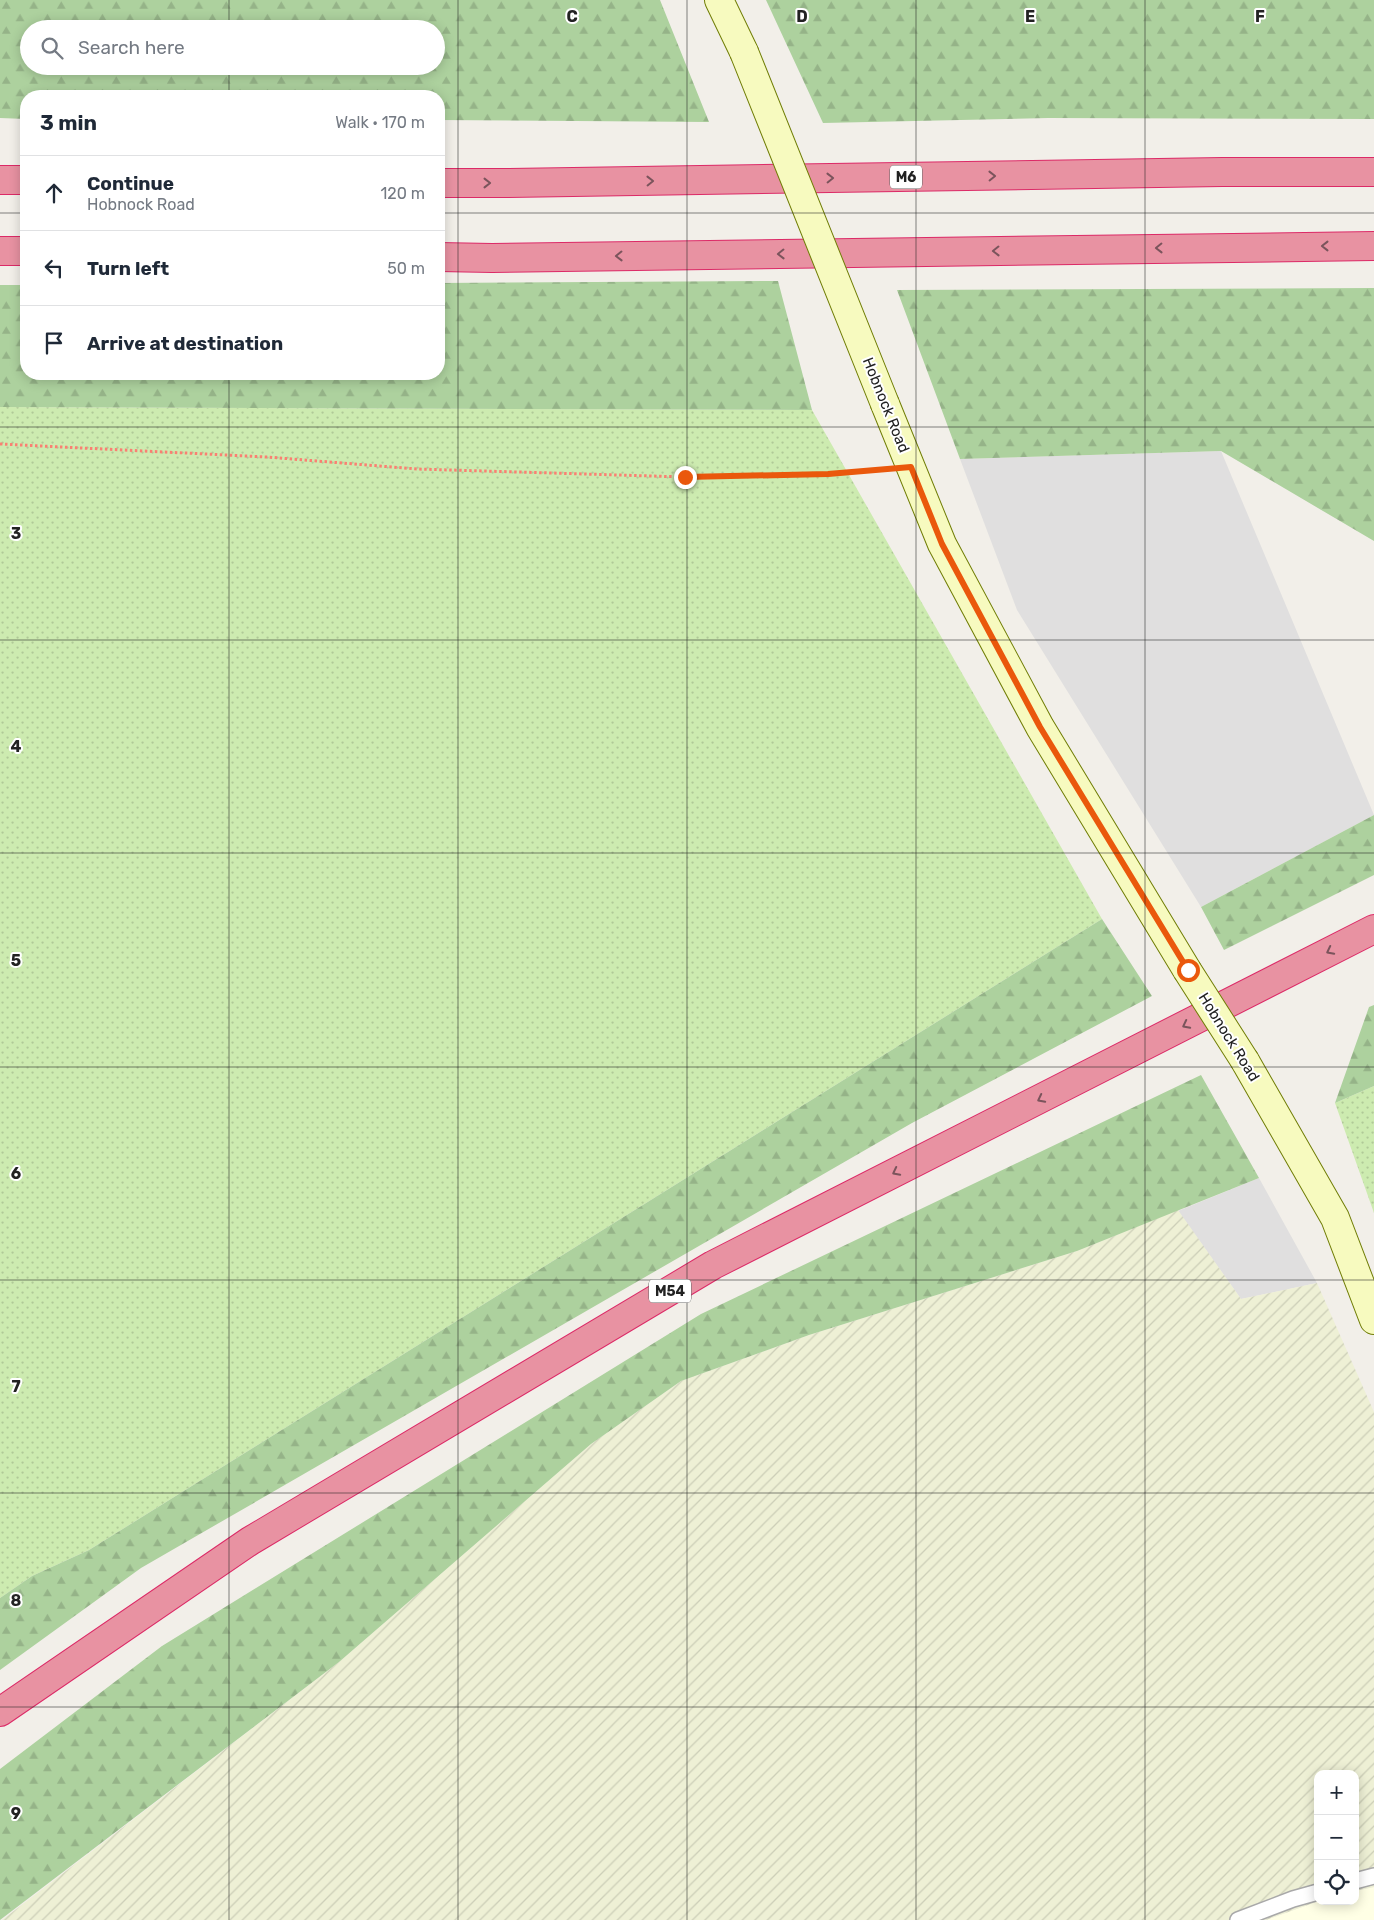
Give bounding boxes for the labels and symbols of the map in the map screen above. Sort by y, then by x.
text: C [566,7,578,26]
text: D [796,7,808,26]
text: E [1025,7,1035,26]
text: F [1255,7,1265,26]
road number: M6 [890,166,922,188]
one-way arrow [989,171,997,181]
one-way arrow [826,173,834,183]
one-way arrow [646,176,654,186]
one-way arrow [484,178,492,188]
one-way arrow [1321,241,1329,252]
one-way arrow [1154,243,1162,253]
one-way arrow [992,245,1000,256]
one-way arrow [777,249,785,259]
one-way arrow [615,251,622,261]
street label: Hobnock Road [859,355,913,455]
route end [674,466,697,489]
text: 3 [11,524,21,543]
text: 4 [11,737,22,756]
one-way arrow [1327,945,1336,955]
text: 5 [11,951,21,970]
route start [1177,959,1200,982]
street label: Hobnock Road [1195,989,1263,1085]
one-way arrow [1182,1019,1191,1029]
one-way arrow [1037,1092,1046,1103]
text: 6 [11,1164,21,1183]
one-way arrow [892,1166,901,1176]
road number: M54 [649,1280,691,1302]
text: 7 [11,1377,21,1396]
text: 8 [11,1591,22,1610]
text: 9 [11,1804,21,1823]

